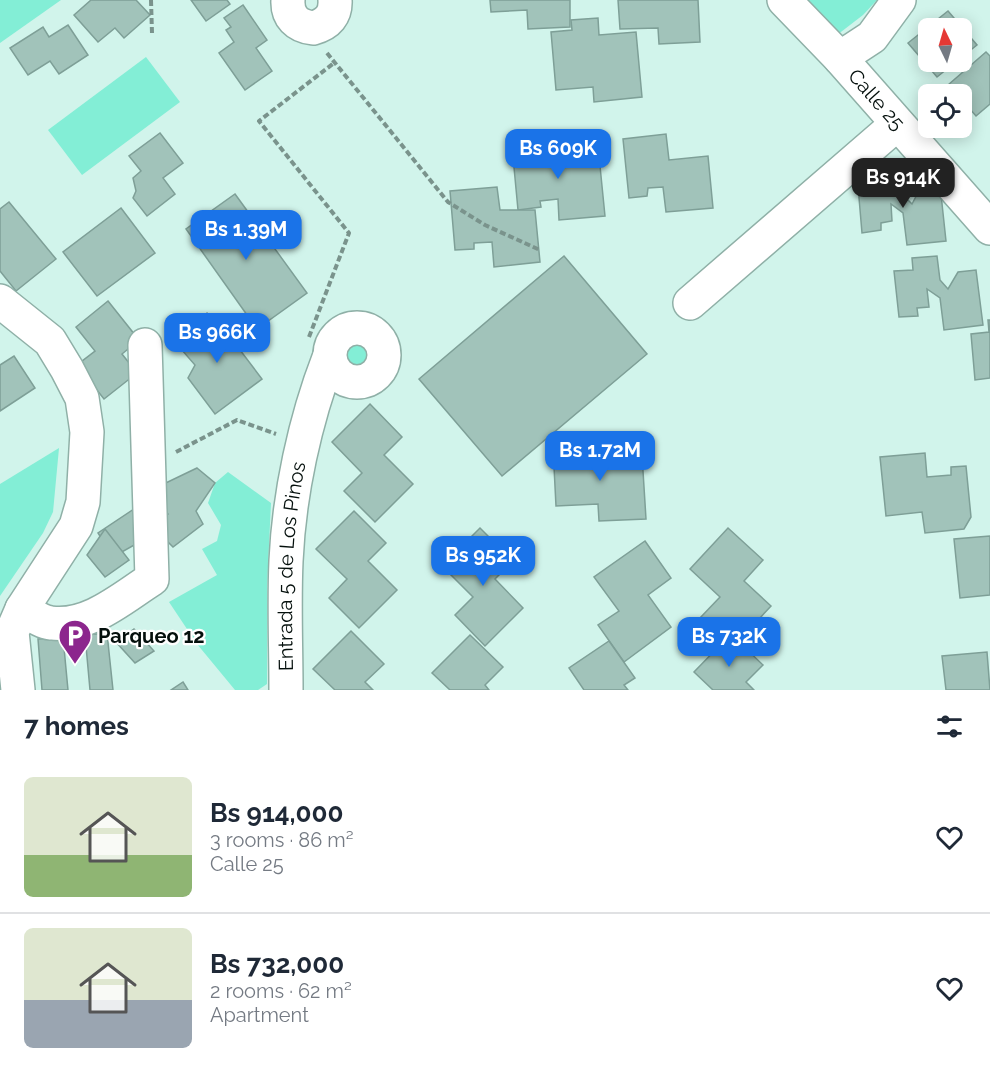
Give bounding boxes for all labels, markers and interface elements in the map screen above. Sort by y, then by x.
north arrow [918,18,972,72]
map controls [918,18,972,138]
street label: Calle 25 [843,64,910,135]
button: locate [918,84,972,138]
pin: Bs 609K [503,129,613,180]
text: Bs 609K [519,136,597,160]
pin: Bs 914K [848,158,958,209]
text: Bs 914K [866,165,940,189]
pin: Bs 1.39M [184,210,308,261]
text: Bs 1.39M [205,217,287,241]
pin: Bs 966K [162,313,272,364]
text: Bs 966K [178,320,256,344]
pin: Bs 1.72M [538,431,662,482]
text: Bs 1.72M [559,438,641,462]
street label: Entrada 5 de Los Pinos [273,459,310,671]
pin: Bs 952K [428,536,538,587]
text: Bs 952K [445,543,521,567]
pin: Bs 732K [674,617,784,668]
parking icon: Parqueo 12 [57,618,93,665]
place label: Parqueo 12 [98,624,205,648]
text: Bs 732K [691,624,767,648]
icon: filters [933,710,966,743]
text: 7 homes [24,711,129,741]
text: Bs 914,000 [210,798,344,828]
icon: home [72,801,144,873]
icon: heart [933,821,966,854]
text: 3 rooms · 86 m² [210,828,353,852]
text: Calle 25 [210,852,284,876]
text: Bs 732,000 [210,949,344,979]
icon: home [72,952,144,1024]
icon: heart [933,972,966,1005]
text: 2 rooms · 62 m² [210,979,352,1003]
text: Apartment [210,1003,309,1027]

